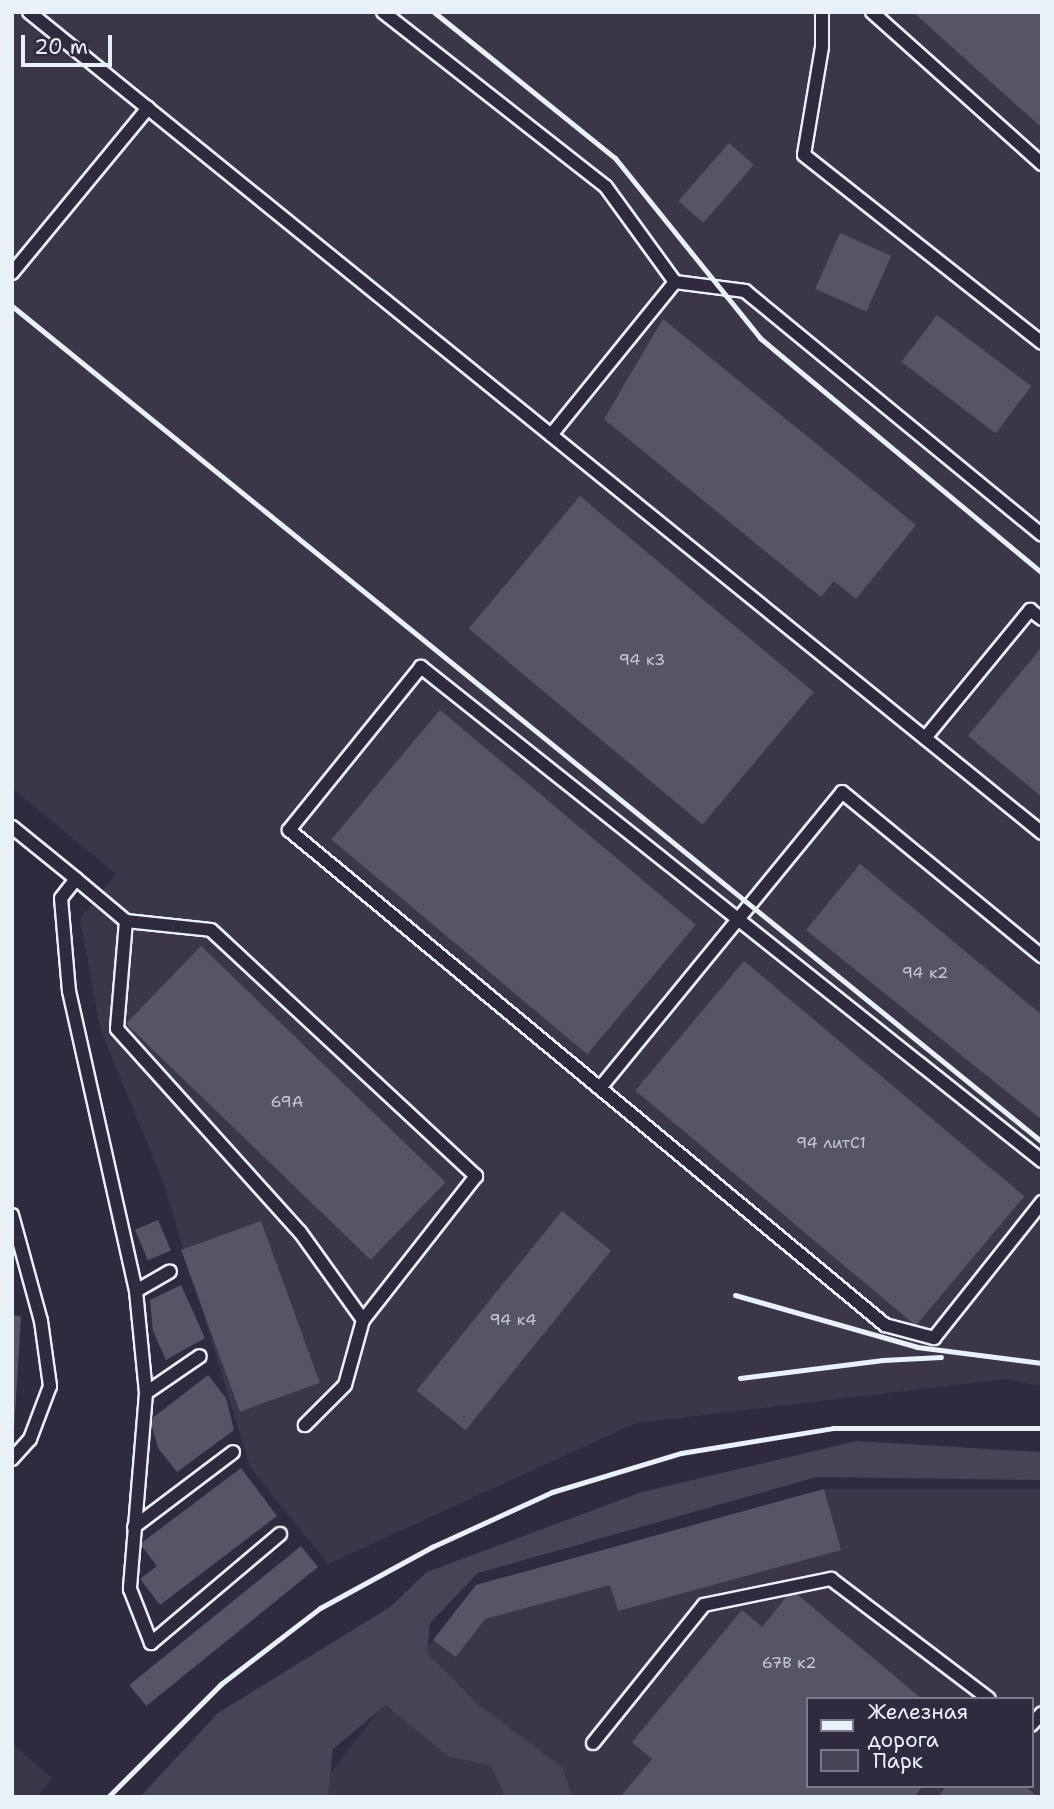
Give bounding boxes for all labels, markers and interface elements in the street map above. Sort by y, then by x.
scale bar [24,21,116,65]
text: 20 m [34,33,88,61]
house number: 94 к3 [619,650,665,670]
house number: 94 к2 [902,963,948,983]
house number: 69А [271,1092,303,1112]
house number: 94 литС1 [796,1133,866,1153]
house number: 94 к4 [490,1310,536,1330]
house number: 67В к2 [762,1653,816,1673]
legend [806,1697,1033,1788]
text: Железная дорога [868,1698,968,1754]
text: Парк [873,1747,923,1775]

